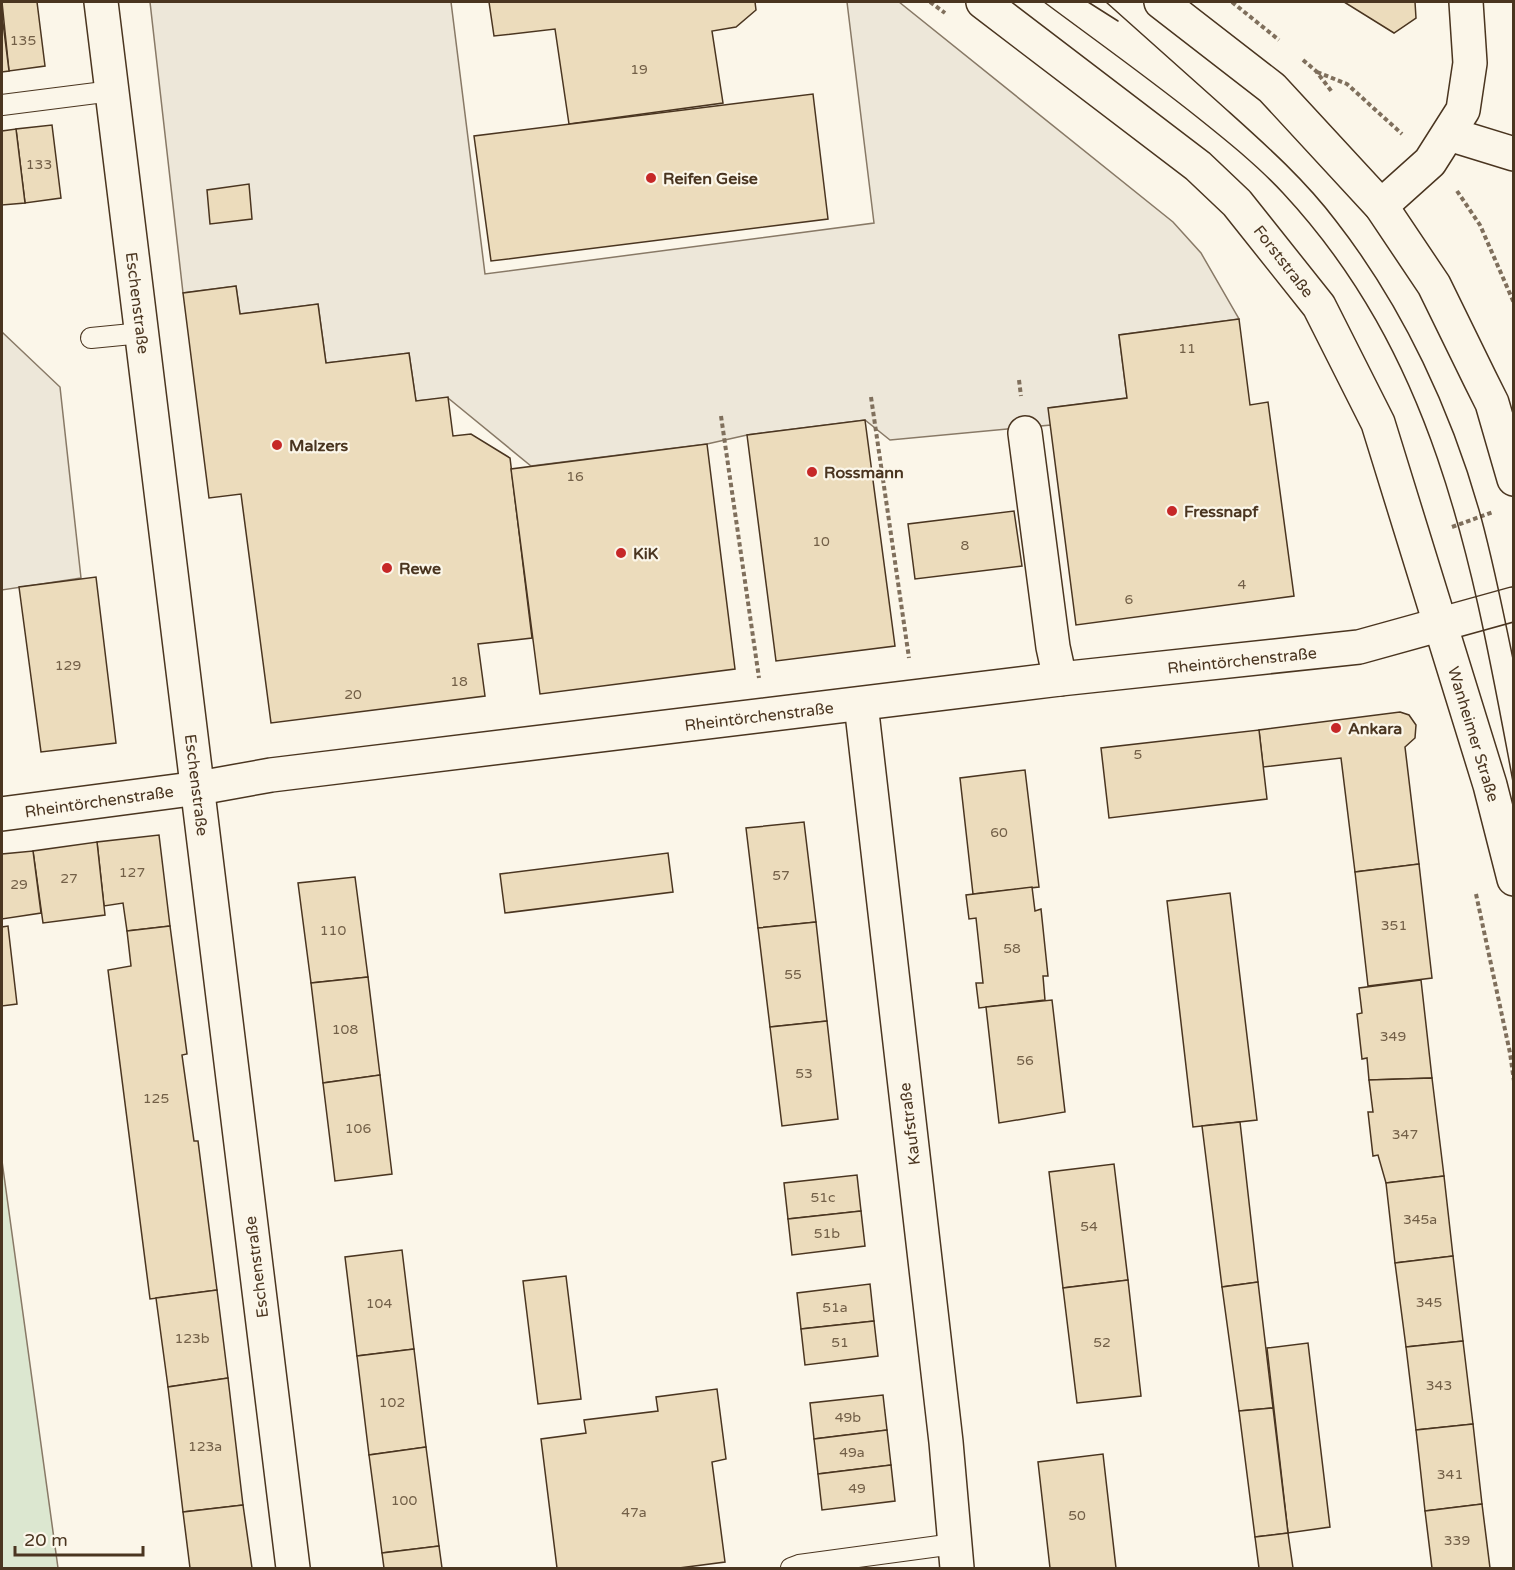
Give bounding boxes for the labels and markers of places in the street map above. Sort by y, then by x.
place label: Reifen Geise [663,169,758,189]
marker: Reifen Geise [644,171,658,185]
place label: Malzers [289,436,349,456]
marker: Malzers [270,438,284,452]
place label: Rossmann [824,463,904,483]
marker: Rossmann [805,465,819,479]
place label: Fressnapf [1184,502,1259,522]
marker: Fressnapf [1165,504,1179,518]
place label: KiK [633,544,659,564]
marker: KiK [614,546,628,560]
place label: Rewe [399,559,441,579]
marker: Rewe [380,561,394,575]
place label: Ankara [1348,719,1402,739]
marker: Ankara [1329,721,1343,735]

